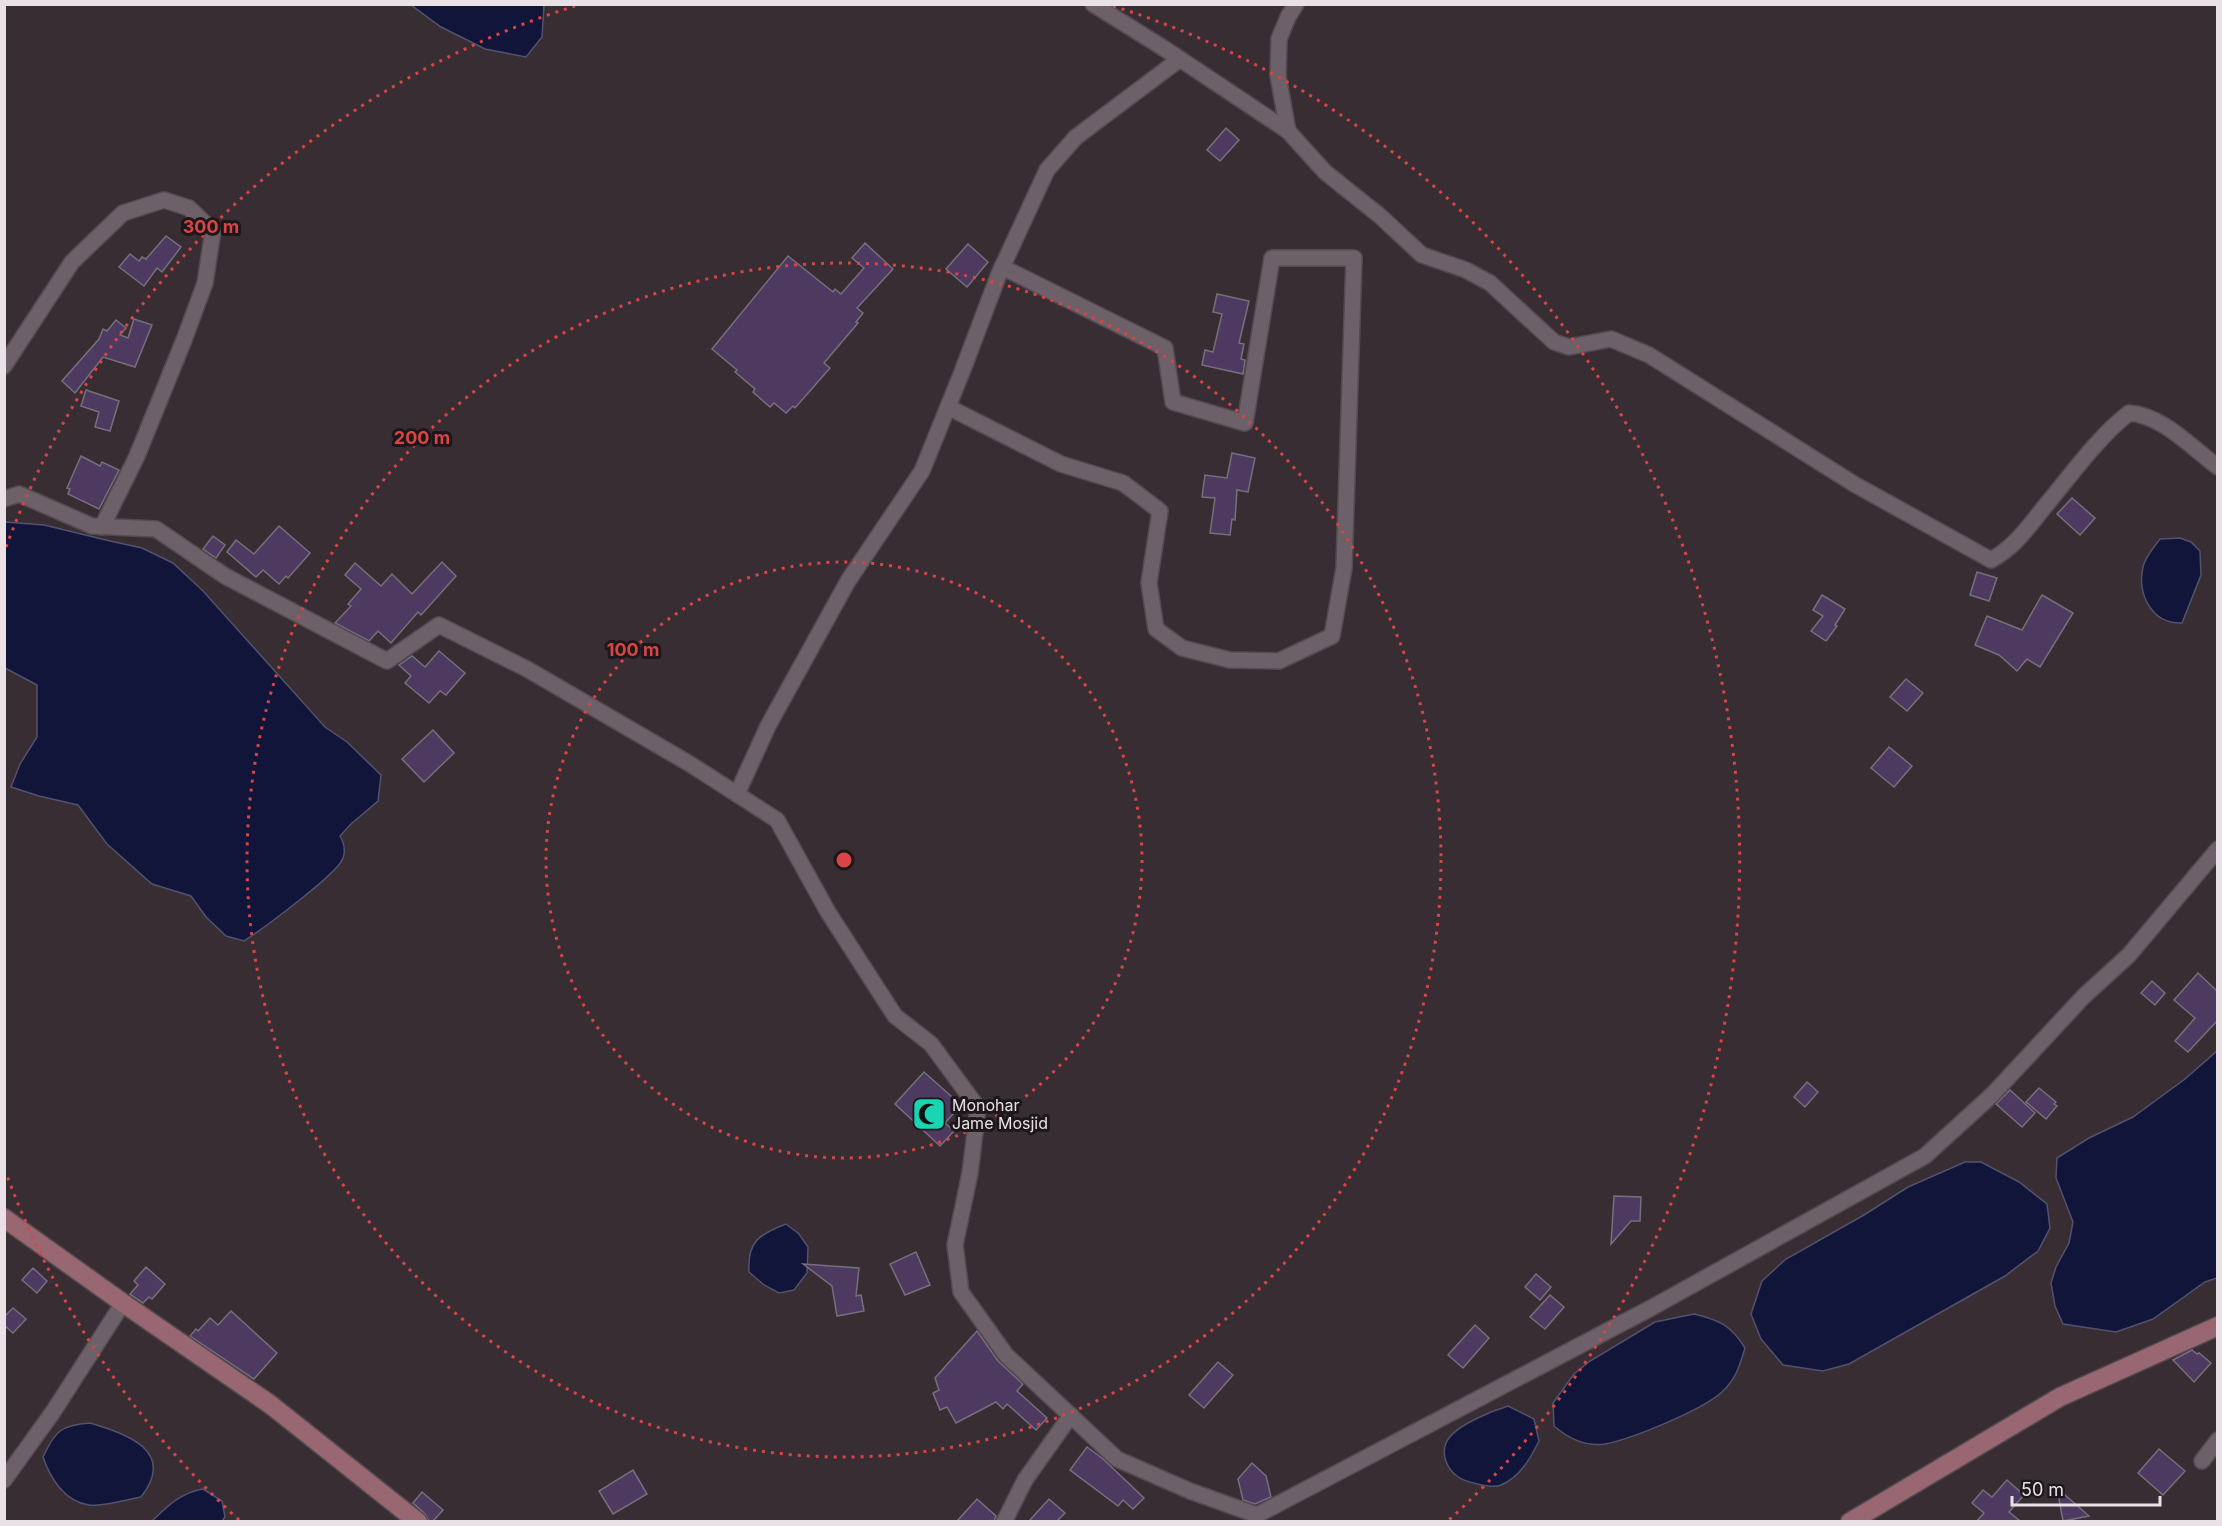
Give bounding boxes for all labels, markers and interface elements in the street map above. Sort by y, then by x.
text: 300 m [183,216,239,237]
text: 200 m [394,427,450,448]
text: 100 m [607,639,659,660]
centre of rings [834,850,854,870]
place label: Monohar Jame Mosjid [952,1095,1048,1133]
mosque icon: Monohar Jame Mosjid [911,1096,947,1132]
scale bar [2012,1469,2160,1507]
text: 50 m [2021,1479,2064,1500]

